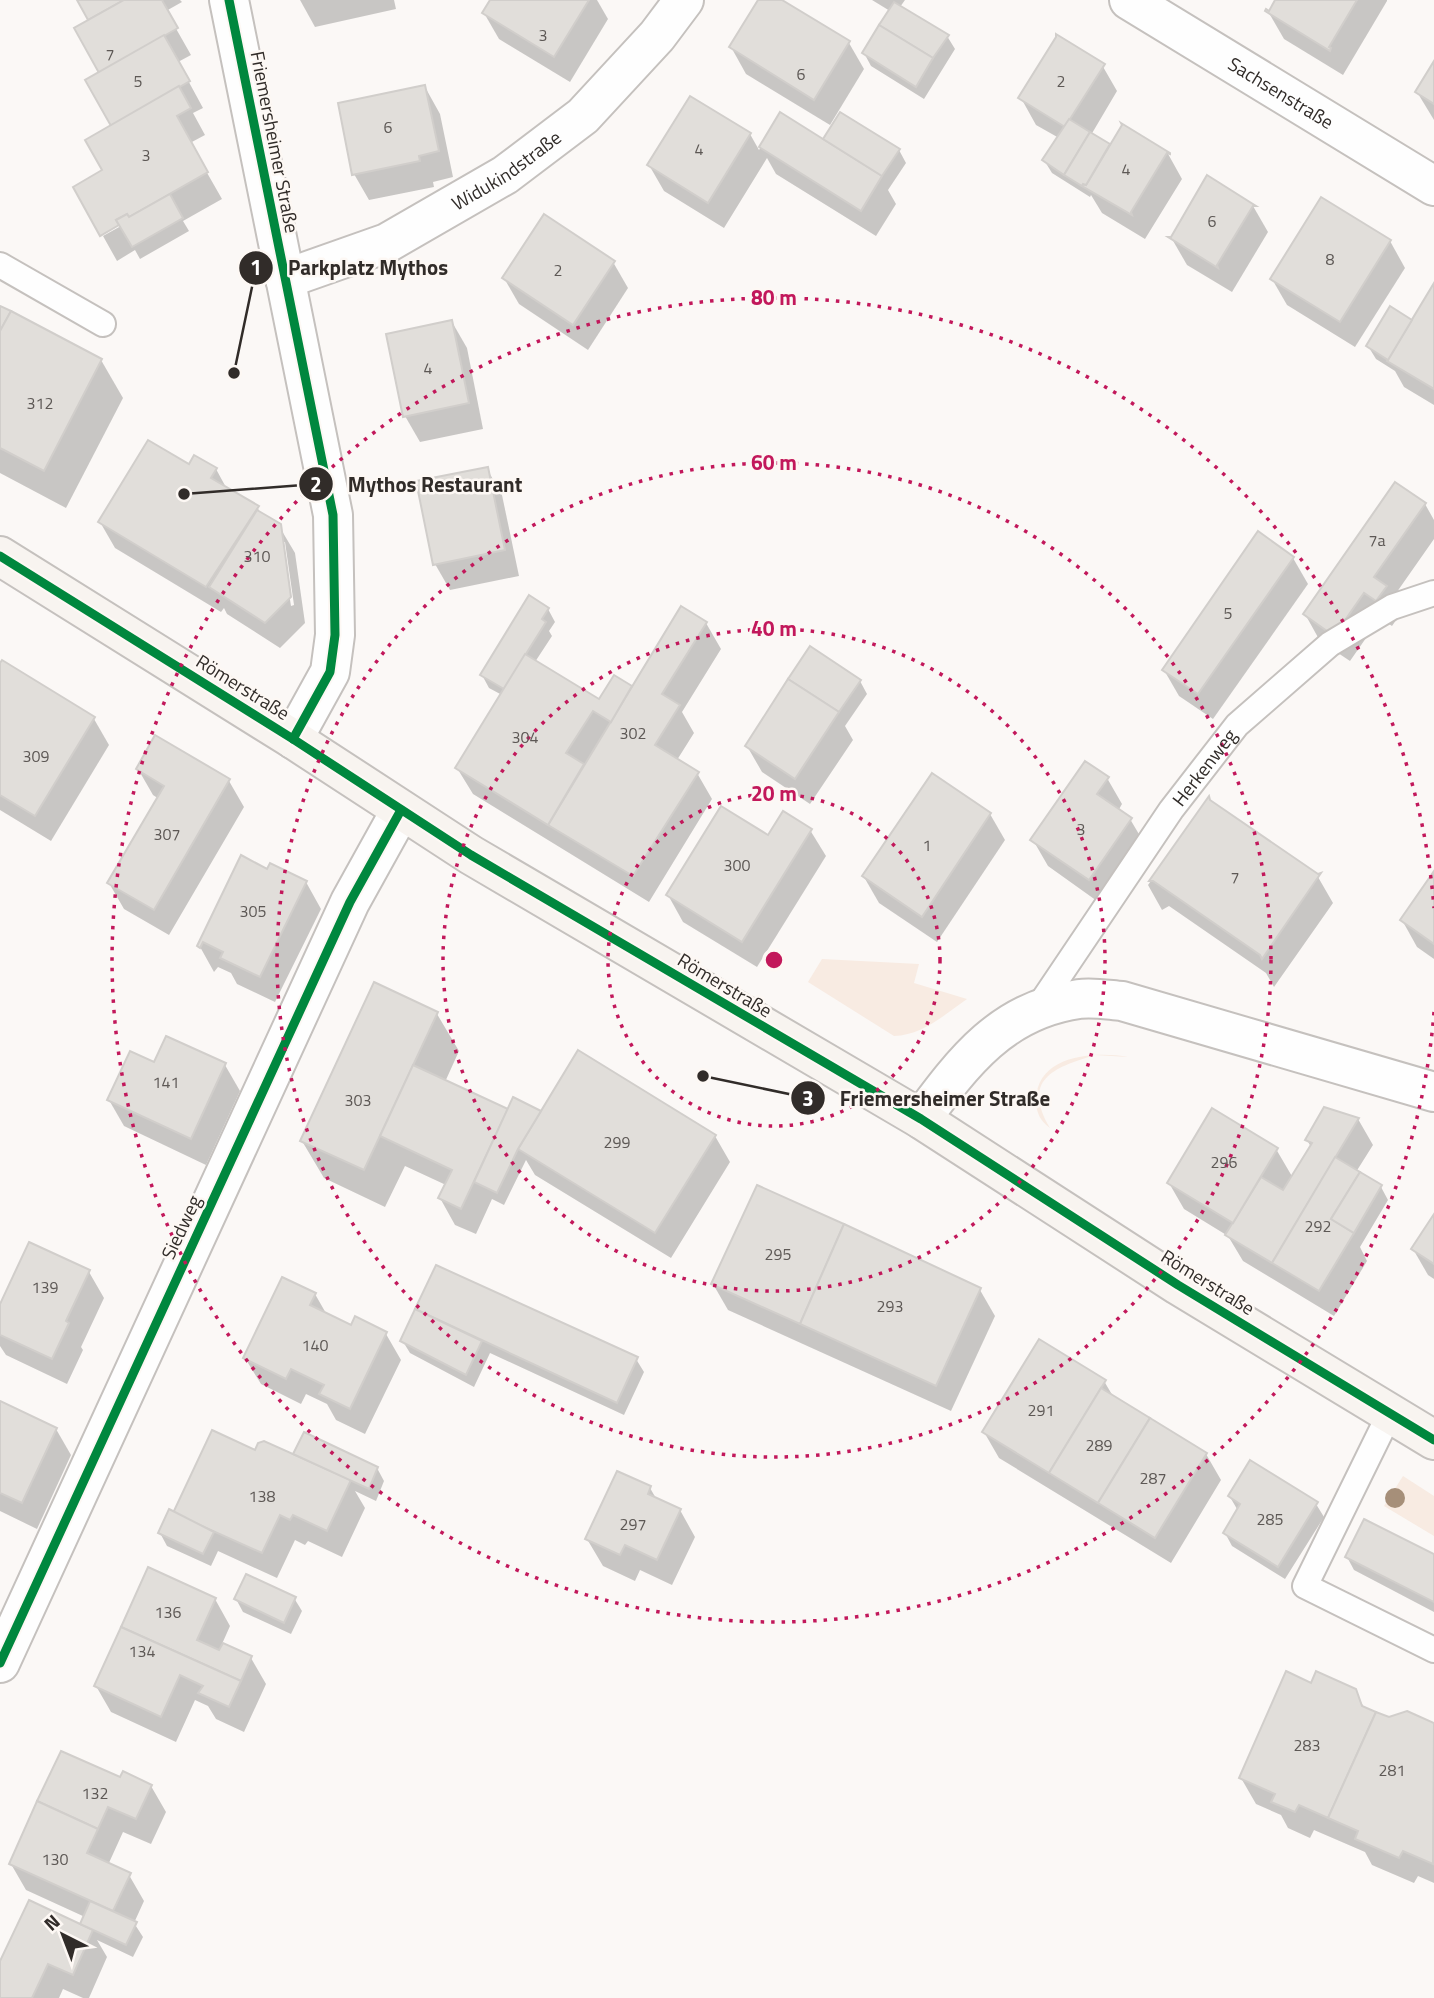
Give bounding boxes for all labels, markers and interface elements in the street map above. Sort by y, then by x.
house number: 3 [539,23,547,47]
house number: 7 [106,42,114,66]
street label: Friemersheimer Straße [244,49,307,235]
street label: Sachsenstraße [1223,49,1340,136]
house number: 6 [797,62,806,86]
house number: 5 [134,69,143,93]
house number: 2 [1057,69,1065,93]
house number: 6 [384,115,393,139]
street label: Widukindstraße [446,123,567,217]
house number: 4 [695,137,704,161]
house number: 3 [142,143,150,167]
house number: 4 [1122,157,1131,181]
house number: 6 [1208,209,1217,233]
callout: Parkplatz Mythos [238,247,462,289]
house number: 8 [1326,247,1335,271]
text: 1 [250,251,262,283]
text: Parkplatz Mythos [288,251,448,283]
house number: 2 [554,258,562,282]
text: 80 m [751,281,797,313]
house number: 4 [424,356,433,380]
house number: 312 [27,391,53,415]
text: 60 m [751,446,797,478]
callout: Mythos Restaurant [299,463,537,505]
text: 2 [310,468,322,500]
text: Mythos Restaurant [348,468,523,500]
house number: 7a [1369,528,1385,552]
house number: 310 [244,544,270,568]
house number: 5 [1224,601,1233,625]
text: 40 m [751,612,797,644]
street label: Römerstraße [191,646,296,727]
house number: 302 [620,721,646,745]
street label: Herkenweg [1164,722,1243,812]
house number: 304 [512,725,538,749]
house number: 309 [23,744,49,768]
text: 20 m [751,777,797,809]
house number: 3 [1077,817,1085,841]
house number: 307 [154,822,180,846]
house number: 1 [923,833,931,857]
house number: 300 [724,853,750,877]
house number: 7 [1231,865,1239,889]
house number: 305 [240,899,266,923]
street label: Römerstraße [672,945,778,1024]
centre of rings [762,948,786,972]
house number: 141 [153,1070,179,1094]
callout: Friemersheimer Straße [791,1077,1064,1119]
text: 3 [802,1082,814,1114]
text: Friemersheimer Straße [840,1082,1050,1114]
house number: 303 [345,1088,371,1112]
house number: 299 [604,1130,630,1154]
house number: 296 [1211,1150,1237,1174]
street label: Siedweg [153,1190,208,1264]
house number: 292 [1305,1214,1331,1238]
street label: Römerstraße [1156,1241,1261,1322]
house number: 295 [765,1242,791,1266]
house number: 139 [32,1275,58,1299]
house number: 293 [877,1294,903,1318]
house number: 140 [302,1333,328,1357]
house number: 291 [1028,1398,1054,1422]
house number: 289 [1086,1433,1112,1457]
house number: 287 [1140,1466,1166,1490]
house number: 138 [249,1484,275,1508]
house number: 285 [1257,1507,1283,1531]
house number: 297 [620,1512,646,1536]
house number: 136 [155,1600,181,1624]
house number: 134 [129,1639,155,1663]
house number: 283 [1294,1733,1320,1757]
house number: 281 [1379,1758,1405,1782]
house number: 132 [82,1781,108,1805]
house number: 130 [42,1847,68,1871]
north arrow [28,1900,98,1970]
text: N [37,1907,66,1937]

